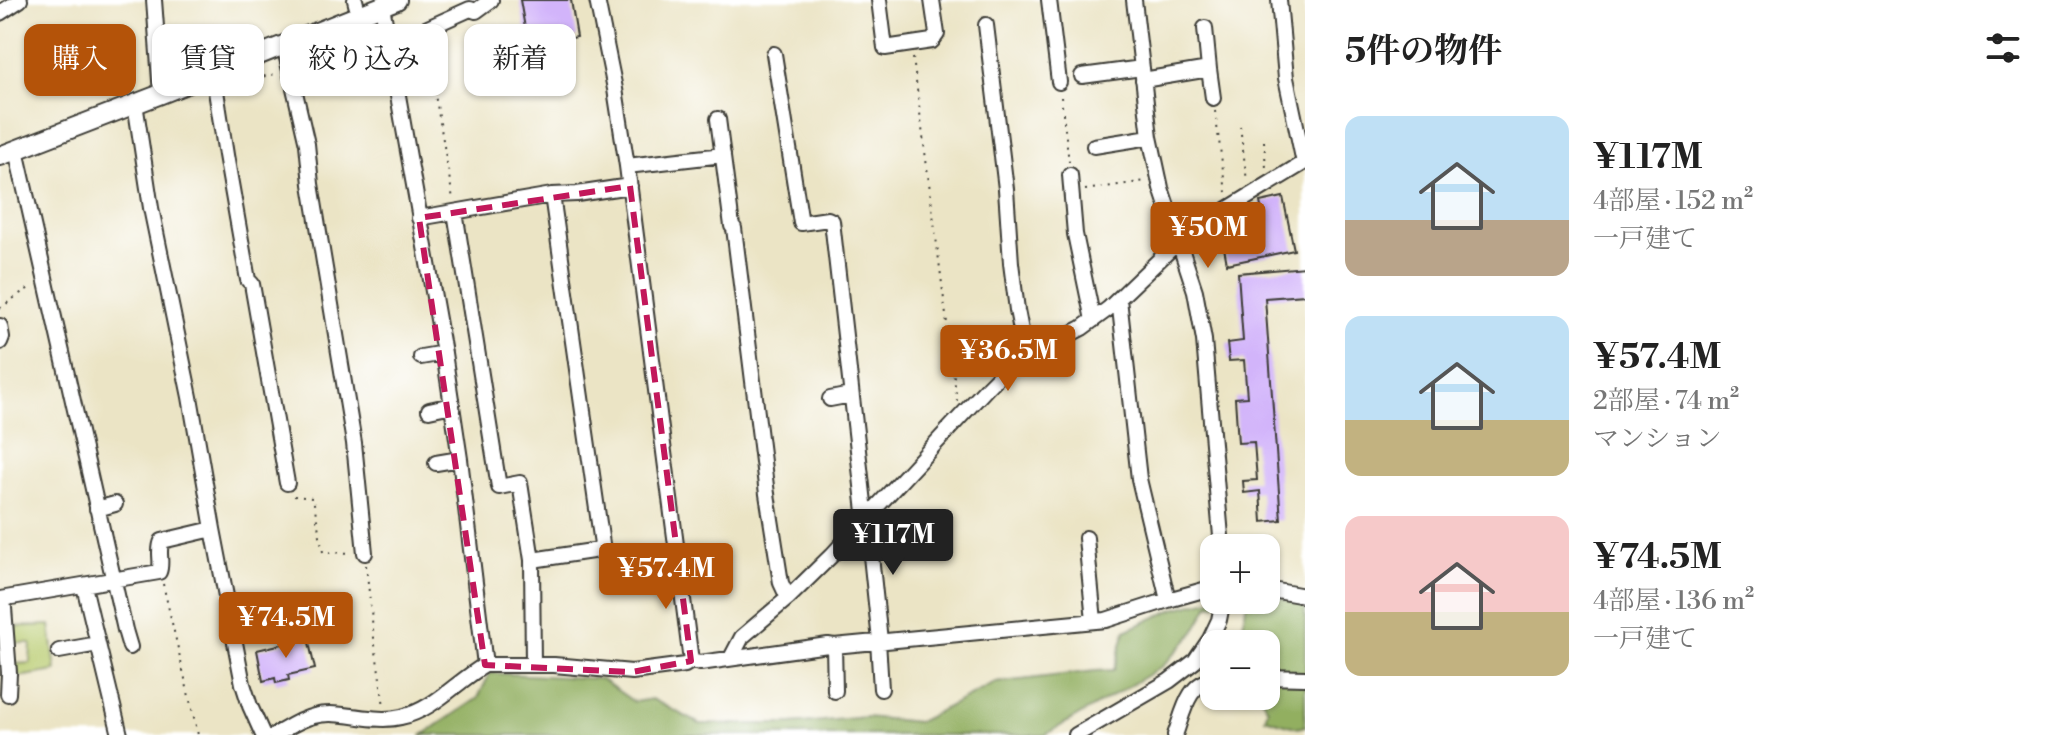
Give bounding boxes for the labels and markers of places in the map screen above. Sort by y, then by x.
pin: ¥50M [1161,202,1255,270]
pin: ¥36.5M [943,325,1073,393]
pin: ¥117M [837,509,949,577]
pin: ¥57.4M [601,543,731,611]
pin: ¥74.5M [221,592,351,660]

